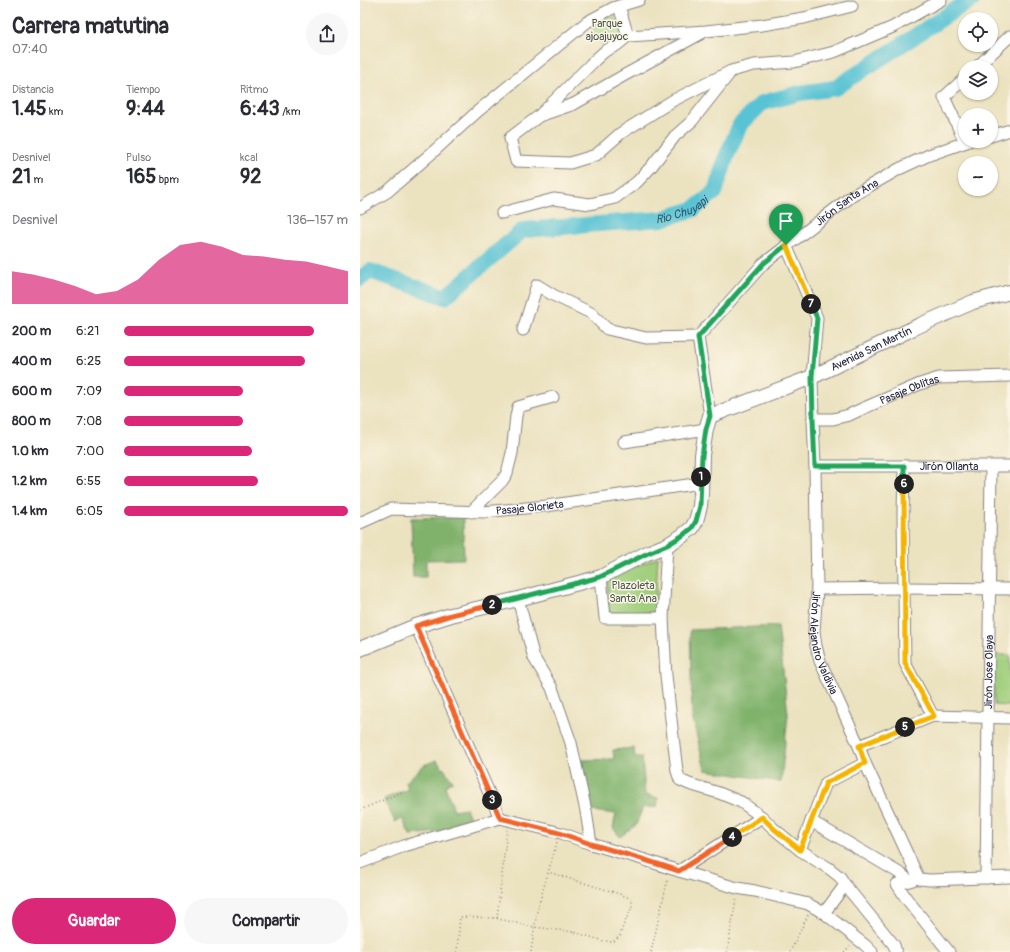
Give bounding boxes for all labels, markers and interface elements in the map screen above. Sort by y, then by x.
text: Carrera matutina [12,12,169,40]
map controls [958,12,998,196]
button: locate [958,12,998,52]
button: share [306,13,348,55]
park label: Parque ajoajuyoc [586,17,629,43]
text: 07:40 [12,41,48,57]
button: layers [958,60,998,100]
text: Distancia [12,83,54,96]
text: Tiempo [126,83,160,96]
text: Ritmo [240,83,268,96]
text: 1.45 [12,96,47,121]
text: 9:44 [126,96,165,121]
text: 6:43 [240,96,280,121]
text: km [47,105,63,118]
text: /km [280,105,300,118]
button: + [958,108,998,148]
text: Desnivel [12,151,51,164]
text: Pulso [126,151,151,164]
text: kcal [240,151,258,164]
button: − [958,156,998,196]
text: 21 [12,164,31,189]
text: 165 [126,164,156,189]
text: 92 [240,164,261,189]
text: m [31,173,43,186]
text: bpm [156,173,179,186]
street label: Jirón Santa Ana [813,176,881,228]
water label: Rio Chuyapi [655,192,713,227]
pin [769,204,803,245]
icon: arrive [775,210,797,232]
text: Desnivel [12,212,58,228]
text: 136–157 m [287,212,348,228]
pin: 7 [801,294,821,314]
text: 7 [808,297,814,310]
text: 200 m [12,323,51,339]
text: 6:21 [76,323,99,339]
street label: Avenida San Martín [828,324,914,374]
text: 400 m [12,353,52,369]
text: 6:25 [76,353,101,369]
street label: Pasaje Oblitas [878,372,940,407]
text: 600 m [12,383,52,399]
text: 7:09 [76,383,102,399]
text: 800 m [12,413,51,429]
text: 7:08 [76,413,102,429]
text: 1.0 km [12,443,49,459]
text: 7:00 [76,443,104,459]
street label: Jirón Ollanta [920,460,978,473]
pin: 1 [691,467,711,487]
text: 1 [699,470,703,483]
text: 1.2 km [12,473,47,489]
text: 6:55 [76,473,101,489]
pin: 6 [894,474,914,494]
text: 6 [901,477,907,490]
street label: Pasaje Glorieta [495,497,564,517]
text: 1.4 km [12,503,47,519]
text: 6:05 [76,503,103,519]
park label: Plazoleta Santa Ana [609,579,657,605]
street label: Jirón Alejandro Valdivia [807,591,841,696]
pin: 2 [482,595,502,615]
text: 2 [489,598,495,611]
street label: Jirón Jose Olaya [982,635,995,709]
pin: 5 [895,717,915,737]
text: 5 [902,720,908,733]
pin: 3 [482,790,502,810]
text: 3 [489,793,495,806]
pin: 4 [722,827,742,847]
text: 4 [729,830,735,843]
button: Guardar [12,898,176,944]
button: Compartir [184,898,348,944]

